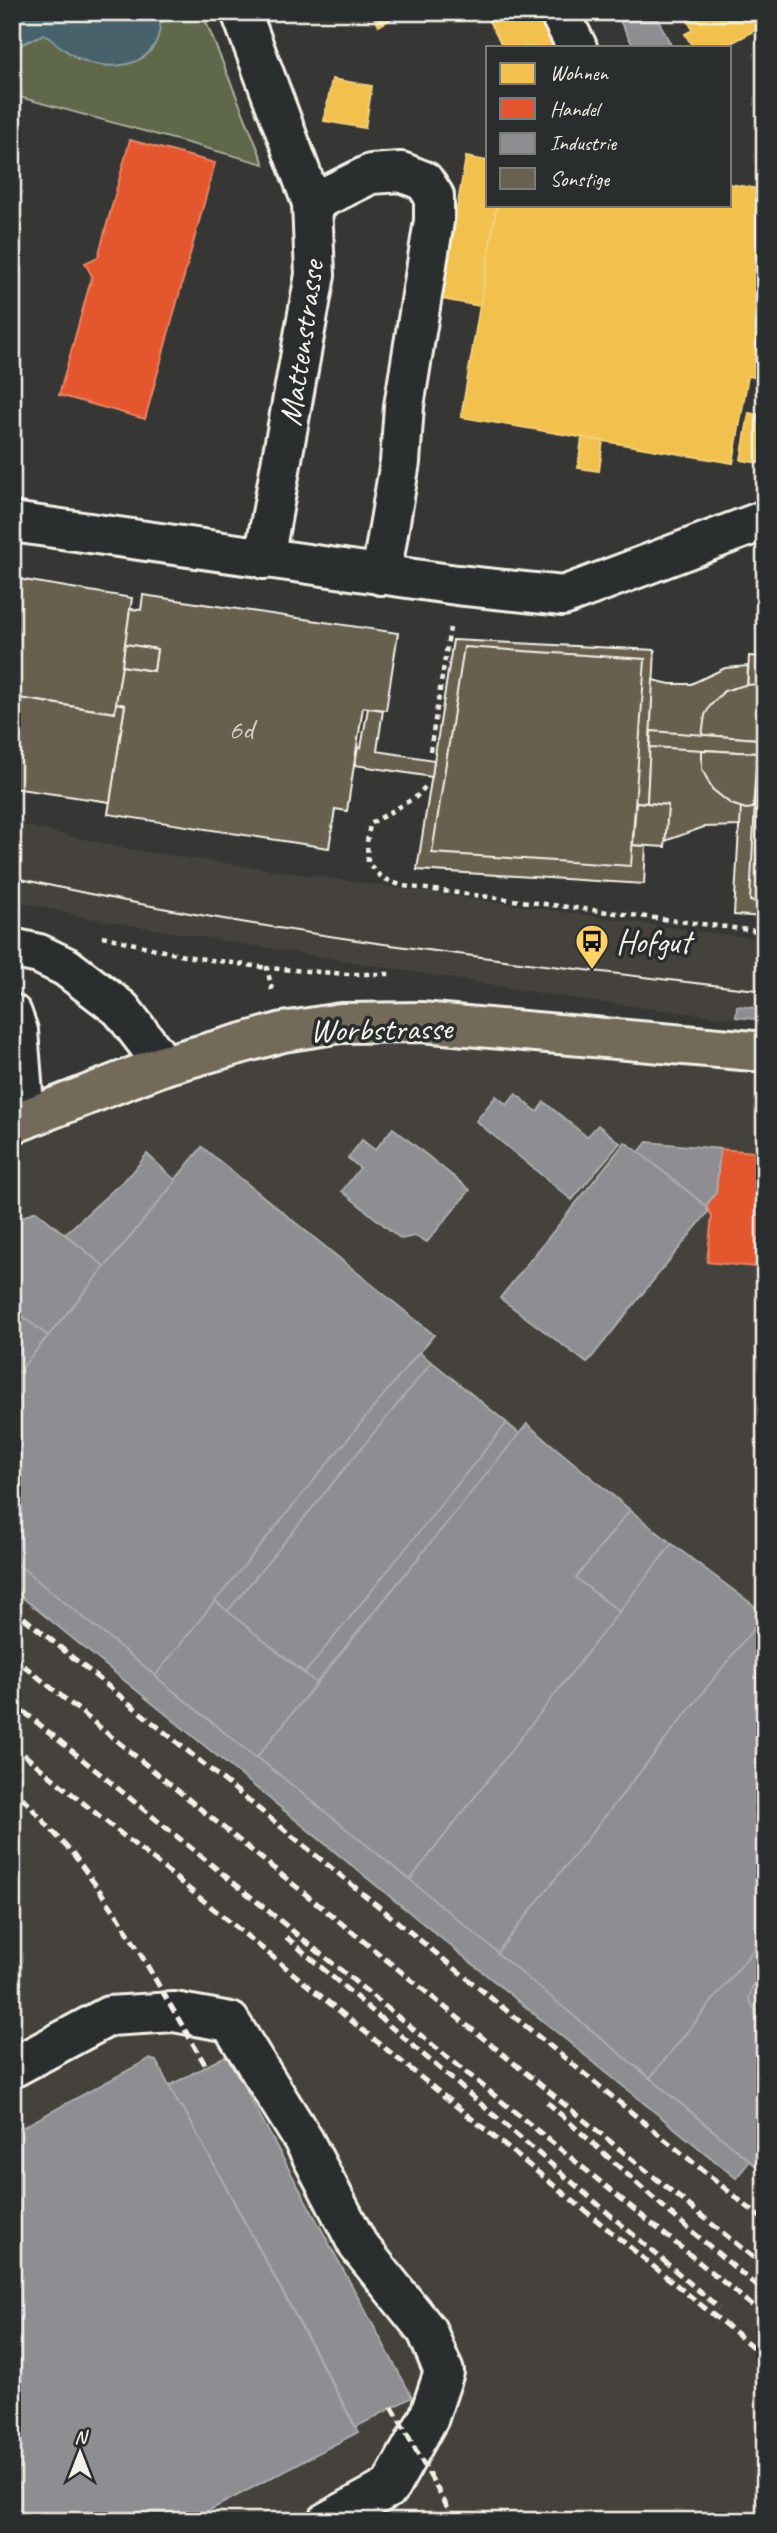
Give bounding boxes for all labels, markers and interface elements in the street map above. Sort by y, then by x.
legend [486,46,732,206]
text: Wohnen [550,60,610,86]
text: Handel [550,96,603,122]
text: Industrie [550,130,617,156]
text: Sonstige [550,166,610,192]
street label: Mattenstrasse [269,256,334,428]
house number: 6d [228,710,258,748]
place label: Hofgut [616,921,695,963]
bus stop icon: Hofgut [573,922,611,971]
street label: Worbstrasse [310,1007,455,1051]
north arrow [46,2418,116,2488]
text: N [74,2425,89,2449]

